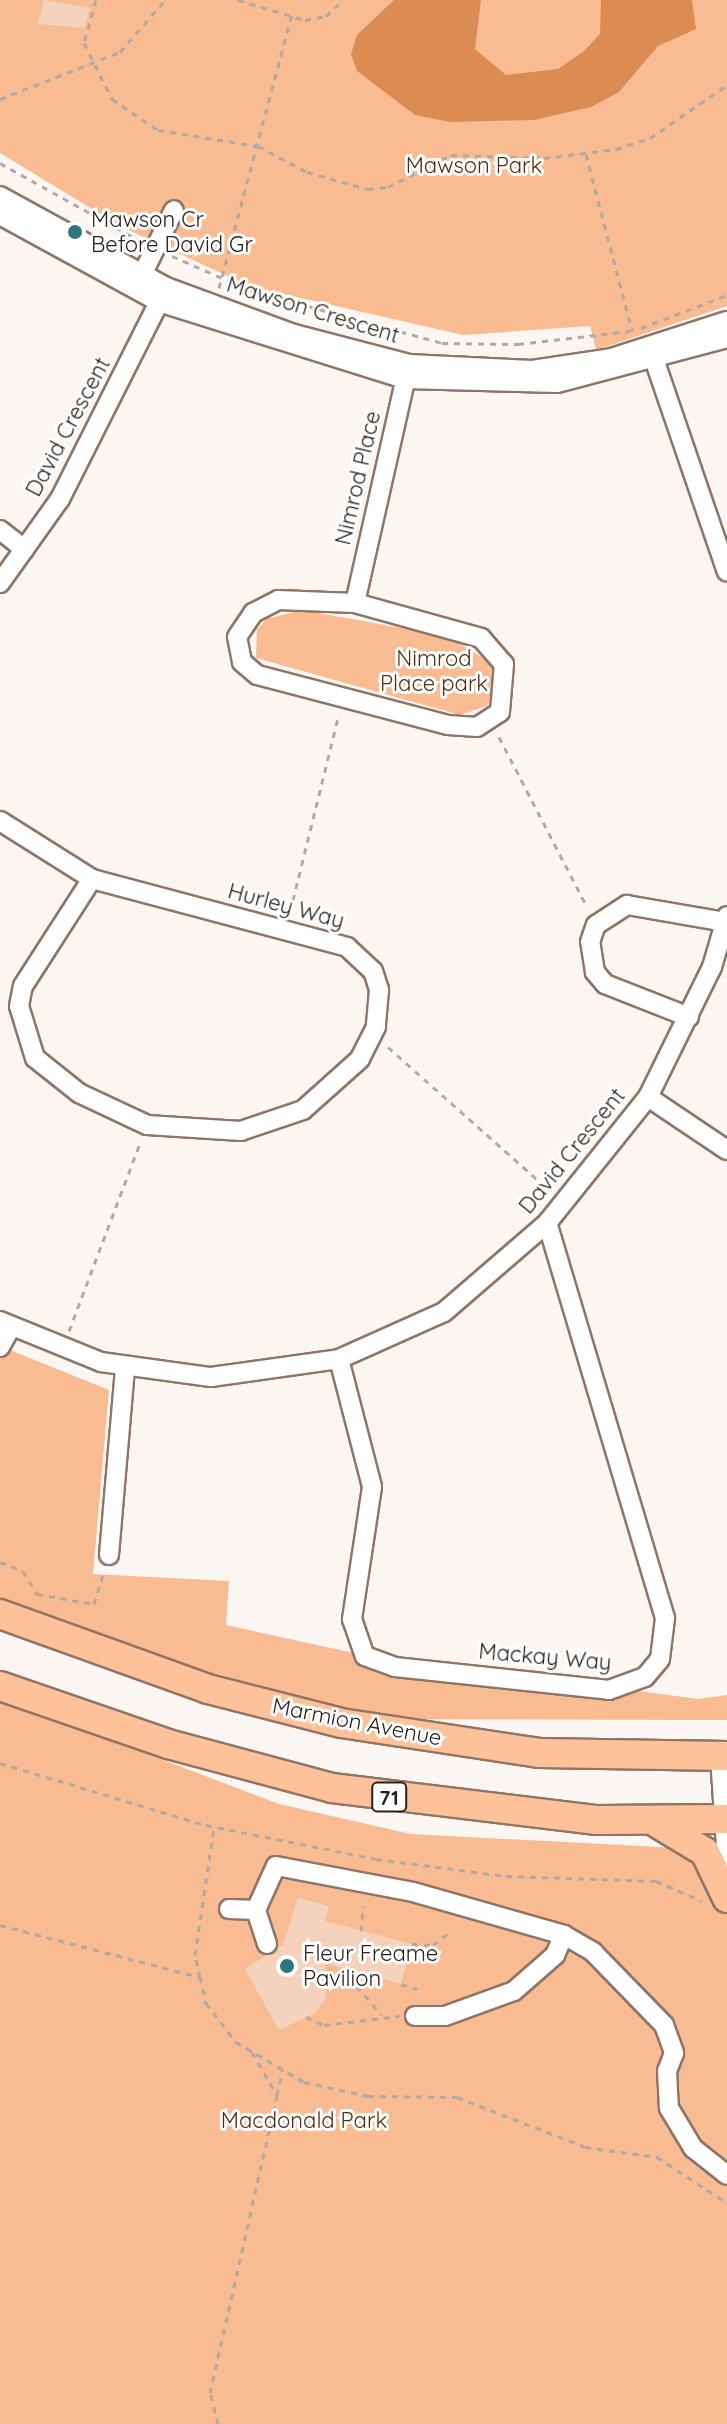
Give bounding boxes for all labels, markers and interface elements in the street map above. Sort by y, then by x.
park label: Mawson Park [406,153,542,179]
place label: Mawson Cr Before David Gr [91,206,253,258]
marker: Mawson Cr Before David Gr [66,223,84,241]
street label: Mawson Crescent [223,271,403,349]
street label: David Crescent [20,353,116,501]
street label: Nimrod Place [330,408,386,548]
park label: Nimrod Place park [380,645,488,696]
street label: Hurley Way [225,878,347,934]
street label: David Crescent [513,1083,631,1219]
street label: Mackay Way [477,1638,613,1676]
street label: Marmion Avenue [270,1693,444,1751]
road number: 71 [371,1781,407,1813]
place label: Fleur Freame Pavilion [303,1940,438,1992]
marker: Fleur Freame Pavilion [278,1957,296,1975]
park label: Macdonald Park [221,2108,387,2134]

